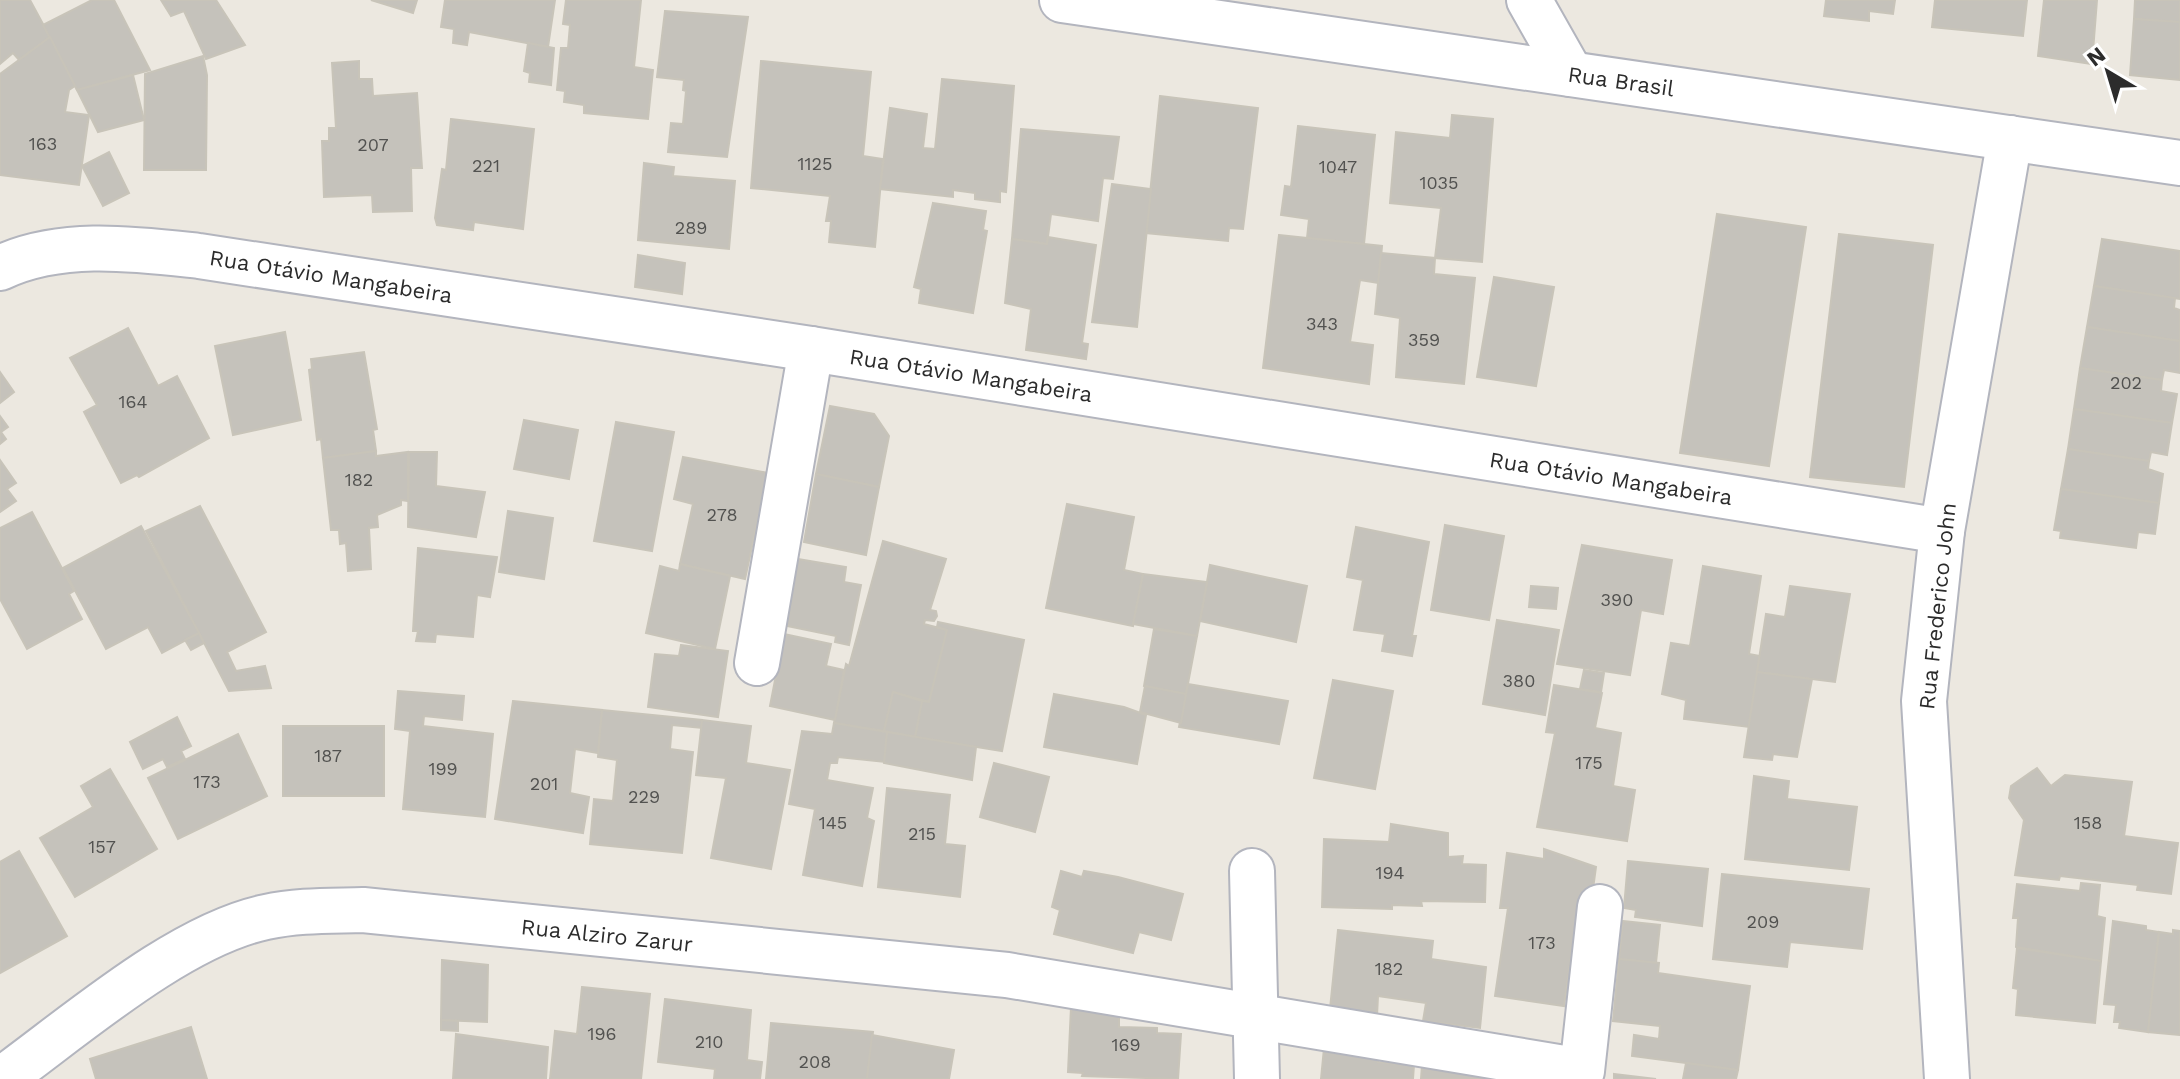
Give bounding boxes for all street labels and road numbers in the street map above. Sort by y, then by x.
street label: Rua Brasil [1566,62,1676,101]
street label: Rua Otávio Mangabeira [208,245,454,308]
street label: Rua Otávio Mangabeira [848,344,1094,407]
street label: Rua Otávio Mangabeira [1488,447,1734,510]
street label: Rua Frederico John [1914,501,1961,711]
street label: Rua Alziro Zarur [520,914,694,957]

